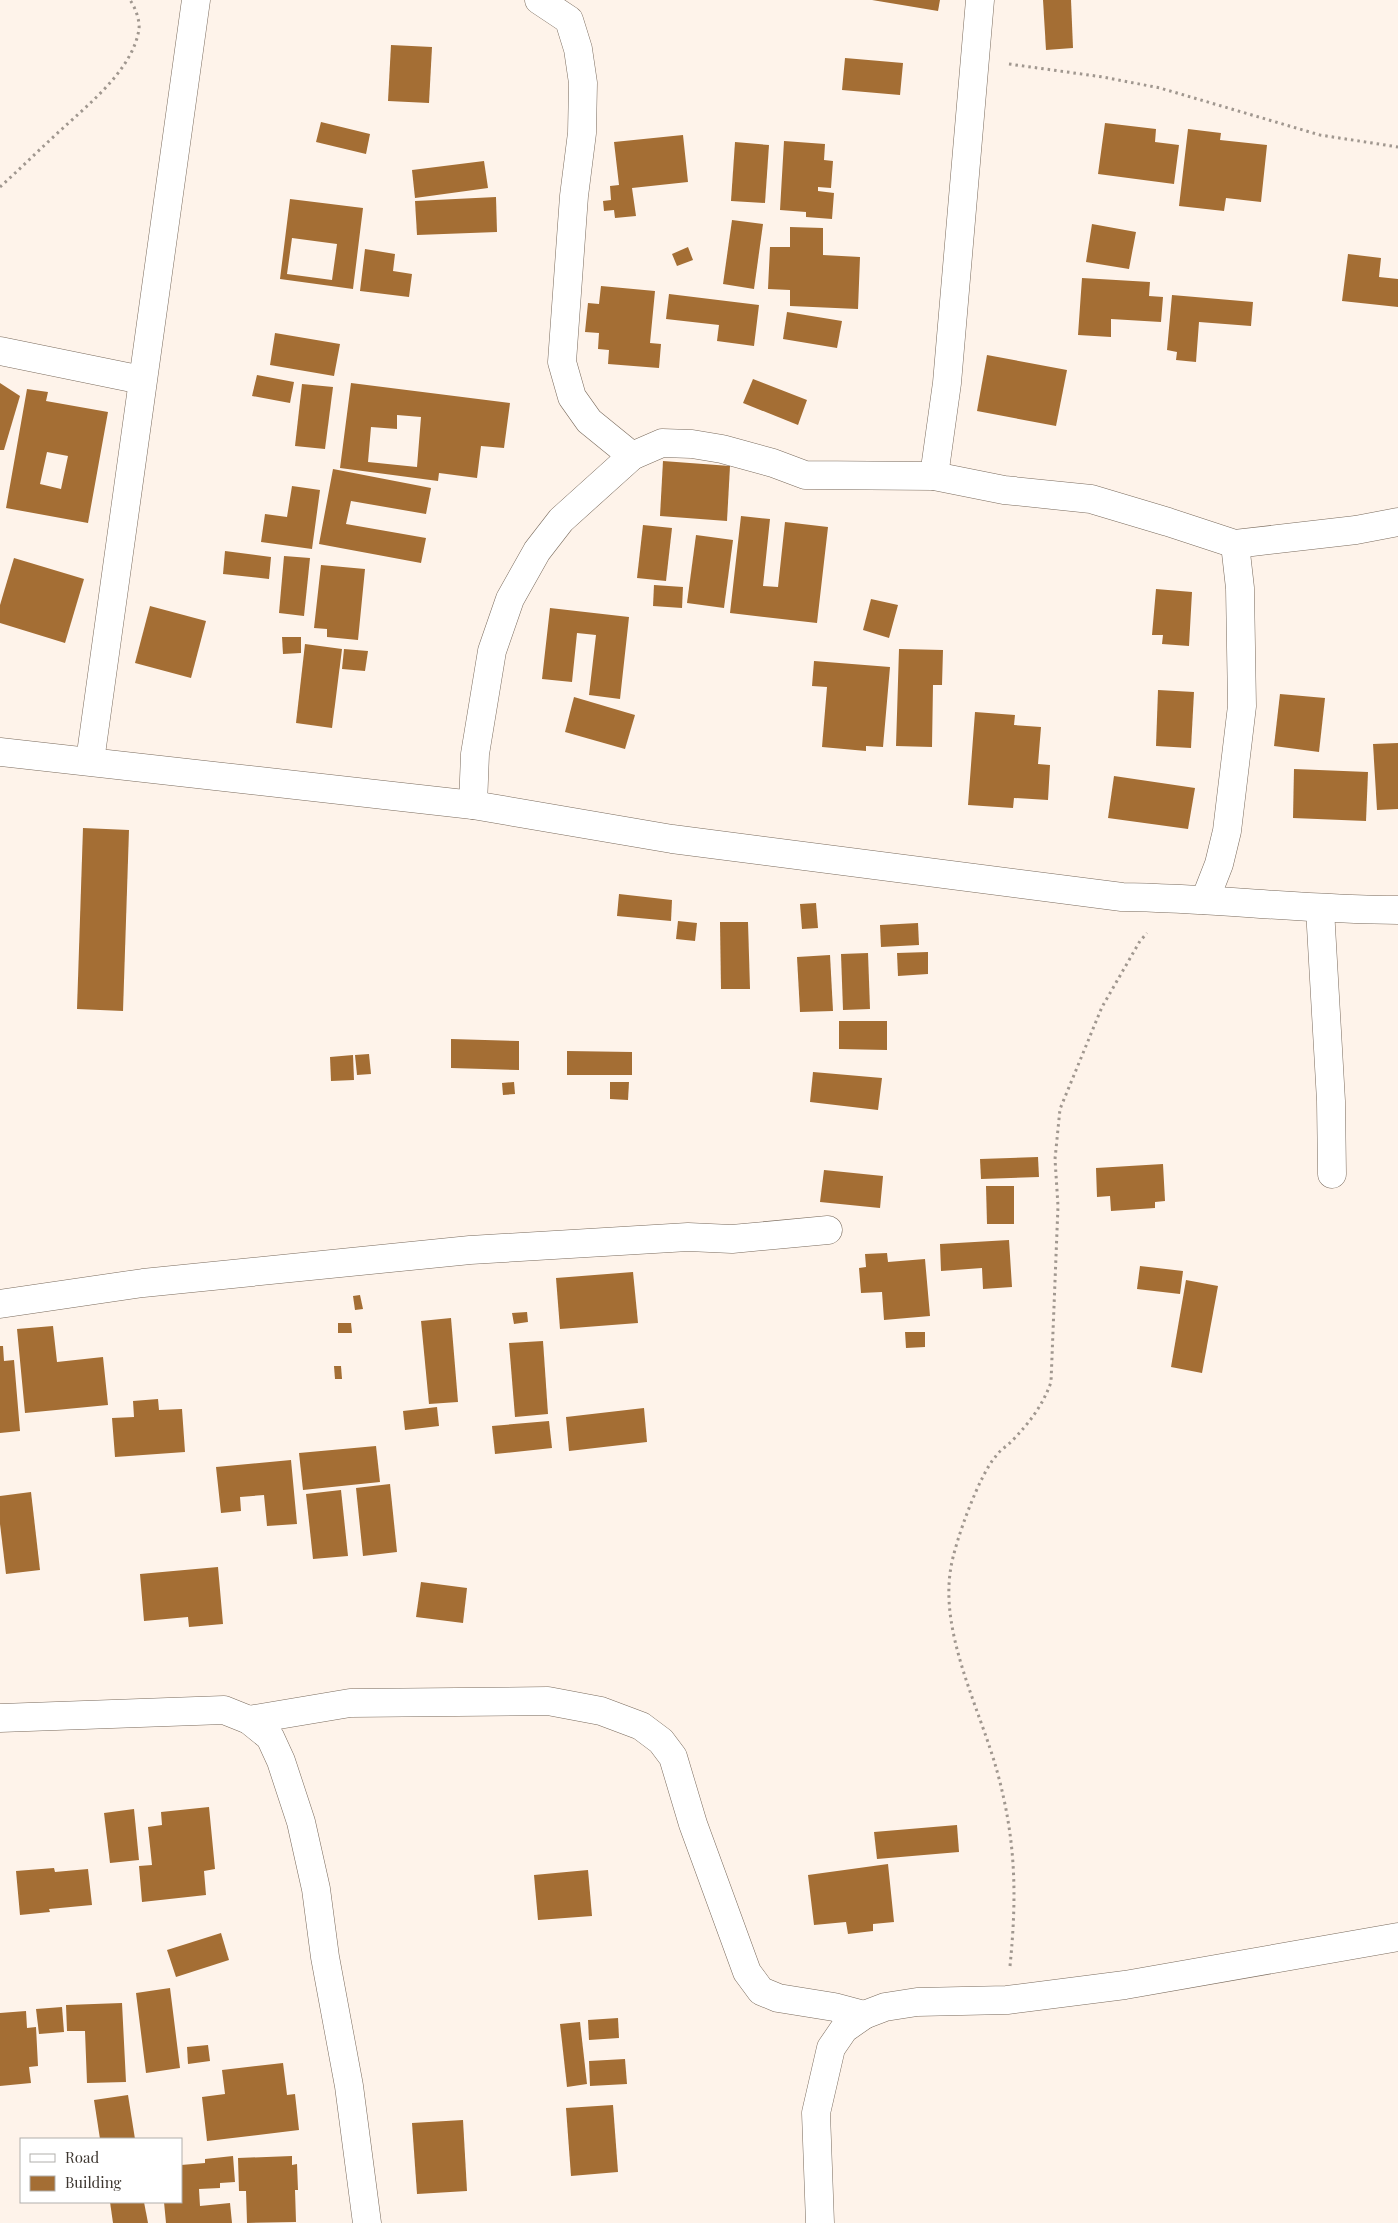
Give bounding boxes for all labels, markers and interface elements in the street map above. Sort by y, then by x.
legend [20,2138,182,2203]
text: Road [65,2147,99,2167]
text: Building [65,2172,122,2192]

